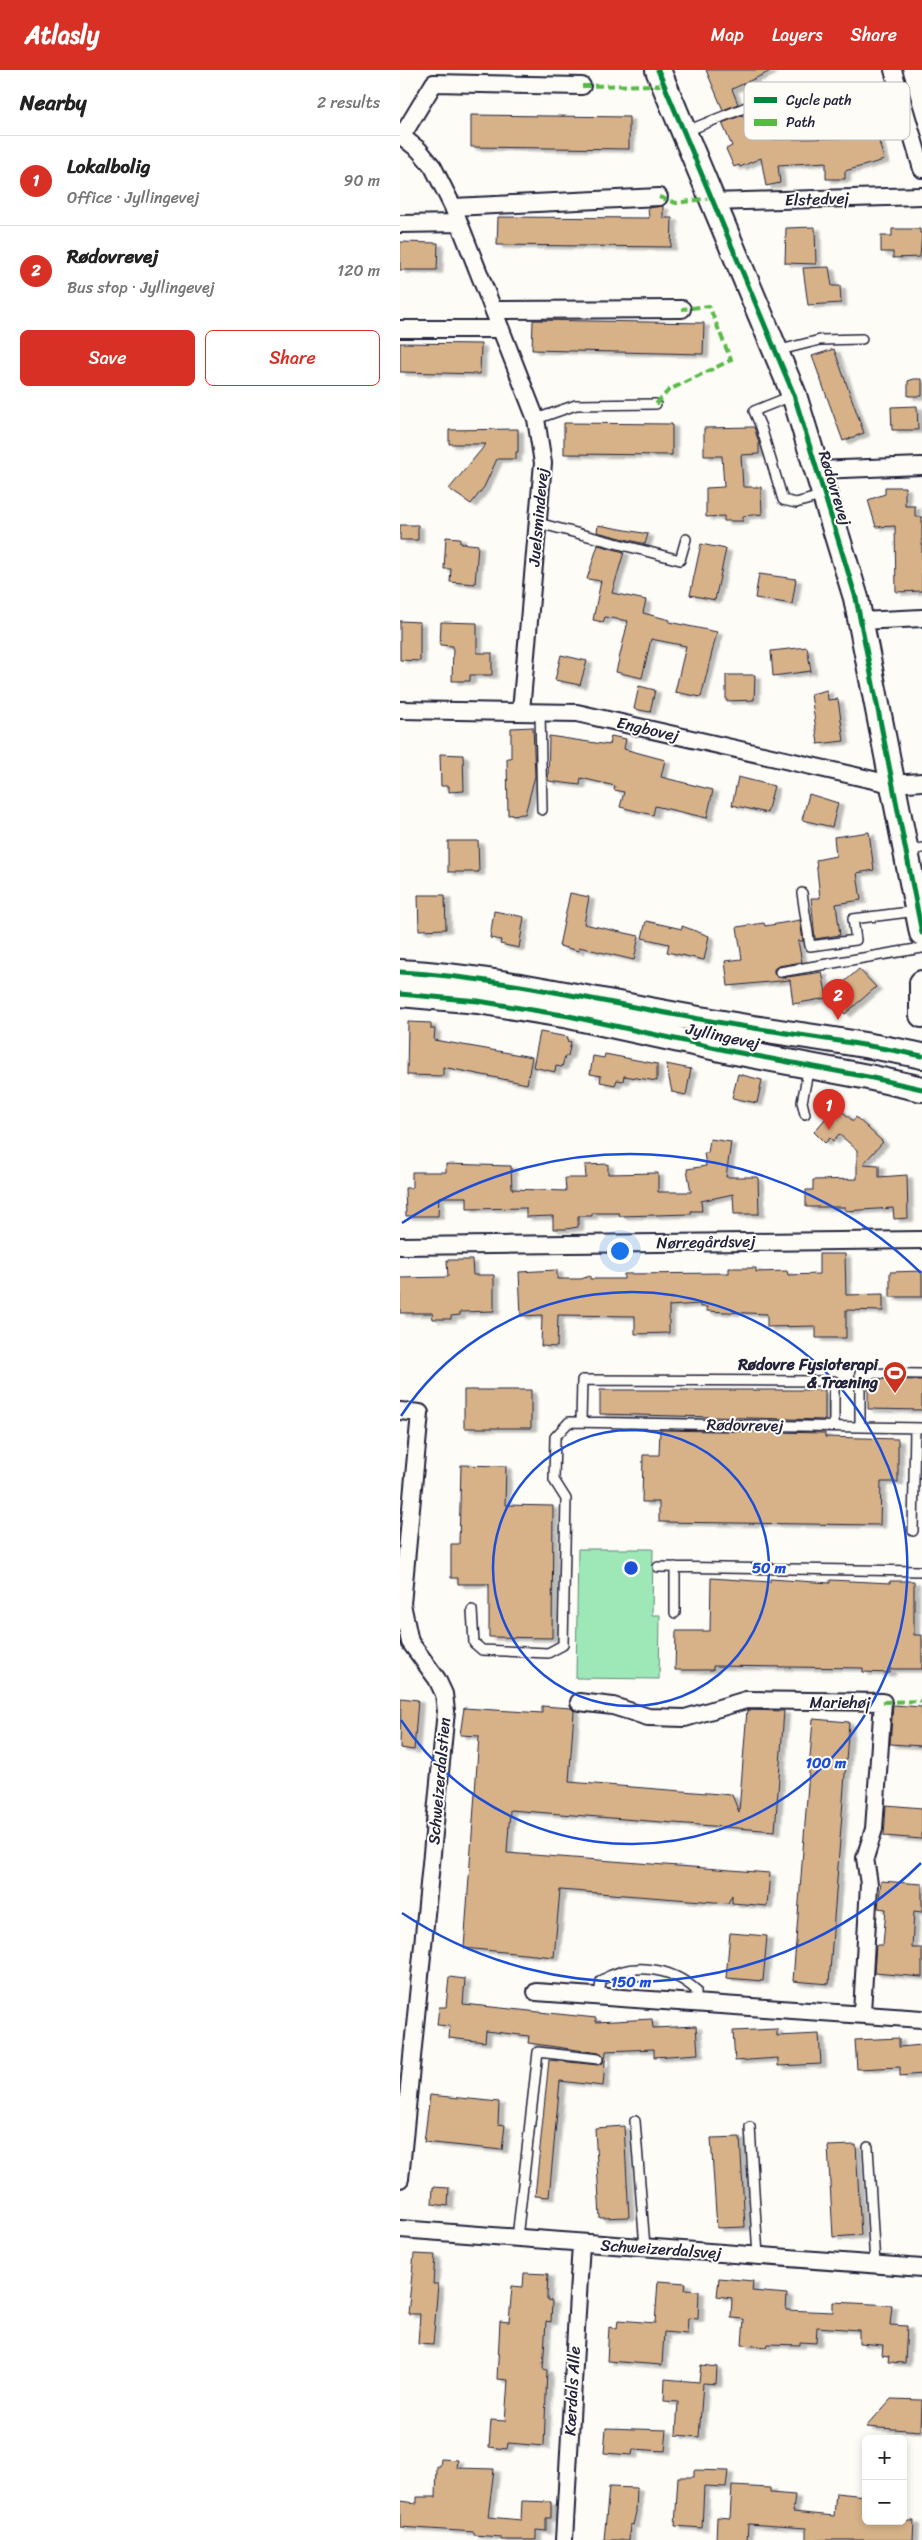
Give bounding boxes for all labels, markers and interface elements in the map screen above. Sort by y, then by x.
text: Atlasly [25,14,99,56]
text: Map [711,19,744,51]
text: Layers [772,19,823,51]
text: Share [851,19,897,51]
legend [744,82,910,140]
text: Nearby [20,84,86,122]
text: 2 results [317,88,380,117]
text: Cycle path [786,88,852,113]
text: Path [786,110,815,135]
text: Lokalbolig [67,150,150,183]
text: 1 [33,166,39,195]
text: 90 m [344,166,380,195]
text: Office · Jyllingevej [67,183,199,212]
street label: Elstedvej [784,183,851,215]
text: Rødovrevej [67,240,158,273]
text: 2 [31,256,41,285]
text: 120 m [337,256,380,285]
text: Bus stop · Jyllingevej [67,273,215,302]
button: Save [20,330,195,386]
button: Share [205,330,380,386]
street label: Rødovrevej [810,447,860,530]
street label: Juelsmindevej [519,466,557,569]
street label: Engbovej [614,708,683,750]
pin: 2 [822,979,854,1020]
street label: Jyllingevej [683,1014,763,1058]
pin: 1 [813,1089,845,1130]
street label: Nørregårdsvej [656,1227,757,1257]
your location [607,1238,633,1264]
place label: Rødovre Fysioterapi & Træning [737,1350,880,1397]
sports icon: Rødovre Fysioterapi & Træning [882,1360,908,1394]
street label: Rødovrevej [706,1410,785,1440]
text: 50 m [752,1555,787,1581]
centre of rings [622,1559,640,1577]
street label: Mariehøj [810,1688,872,1717]
street label: Schweizerdalstien [419,1716,459,1846]
text: 100 m [806,1750,847,1776]
text: 150 m [611,1969,652,1995]
street label: Schweizerdalsvej [600,2230,723,2268]
street label: Kærdals Alle [555,2345,589,2437]
map controls [862,2435,907,2525]
button: + [862,2435,907,2480]
button: − [862,2480,907,2525]

